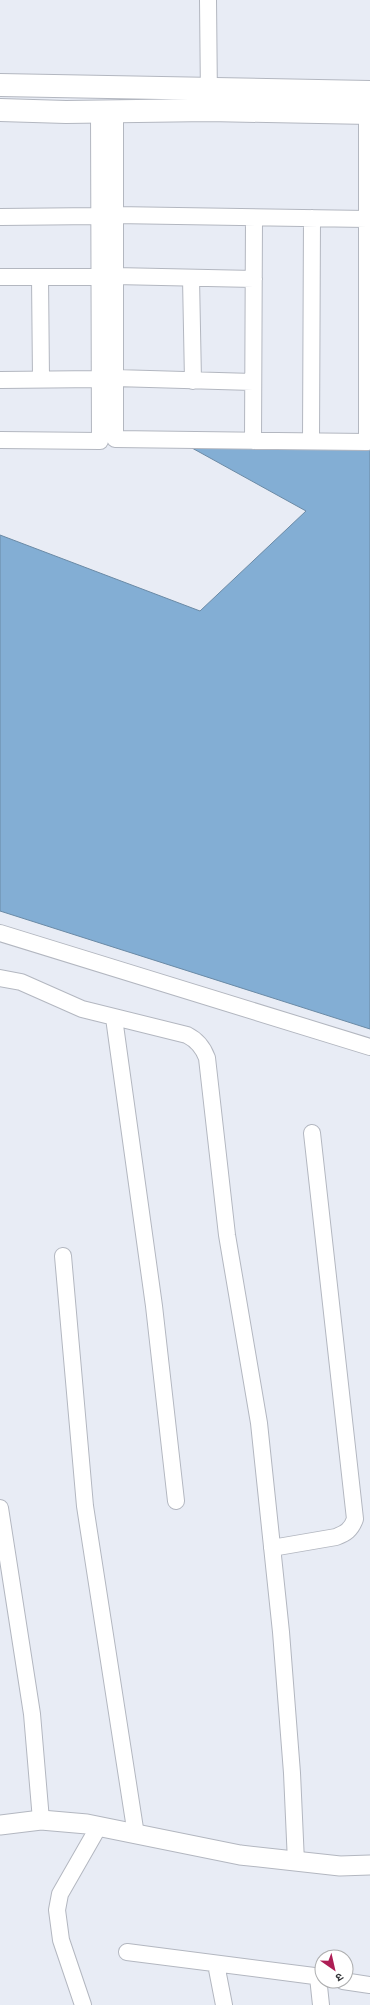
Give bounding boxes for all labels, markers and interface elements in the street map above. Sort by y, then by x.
north arrow [314,1949,354,1989]
text: उ [333,1970,346,1985]

